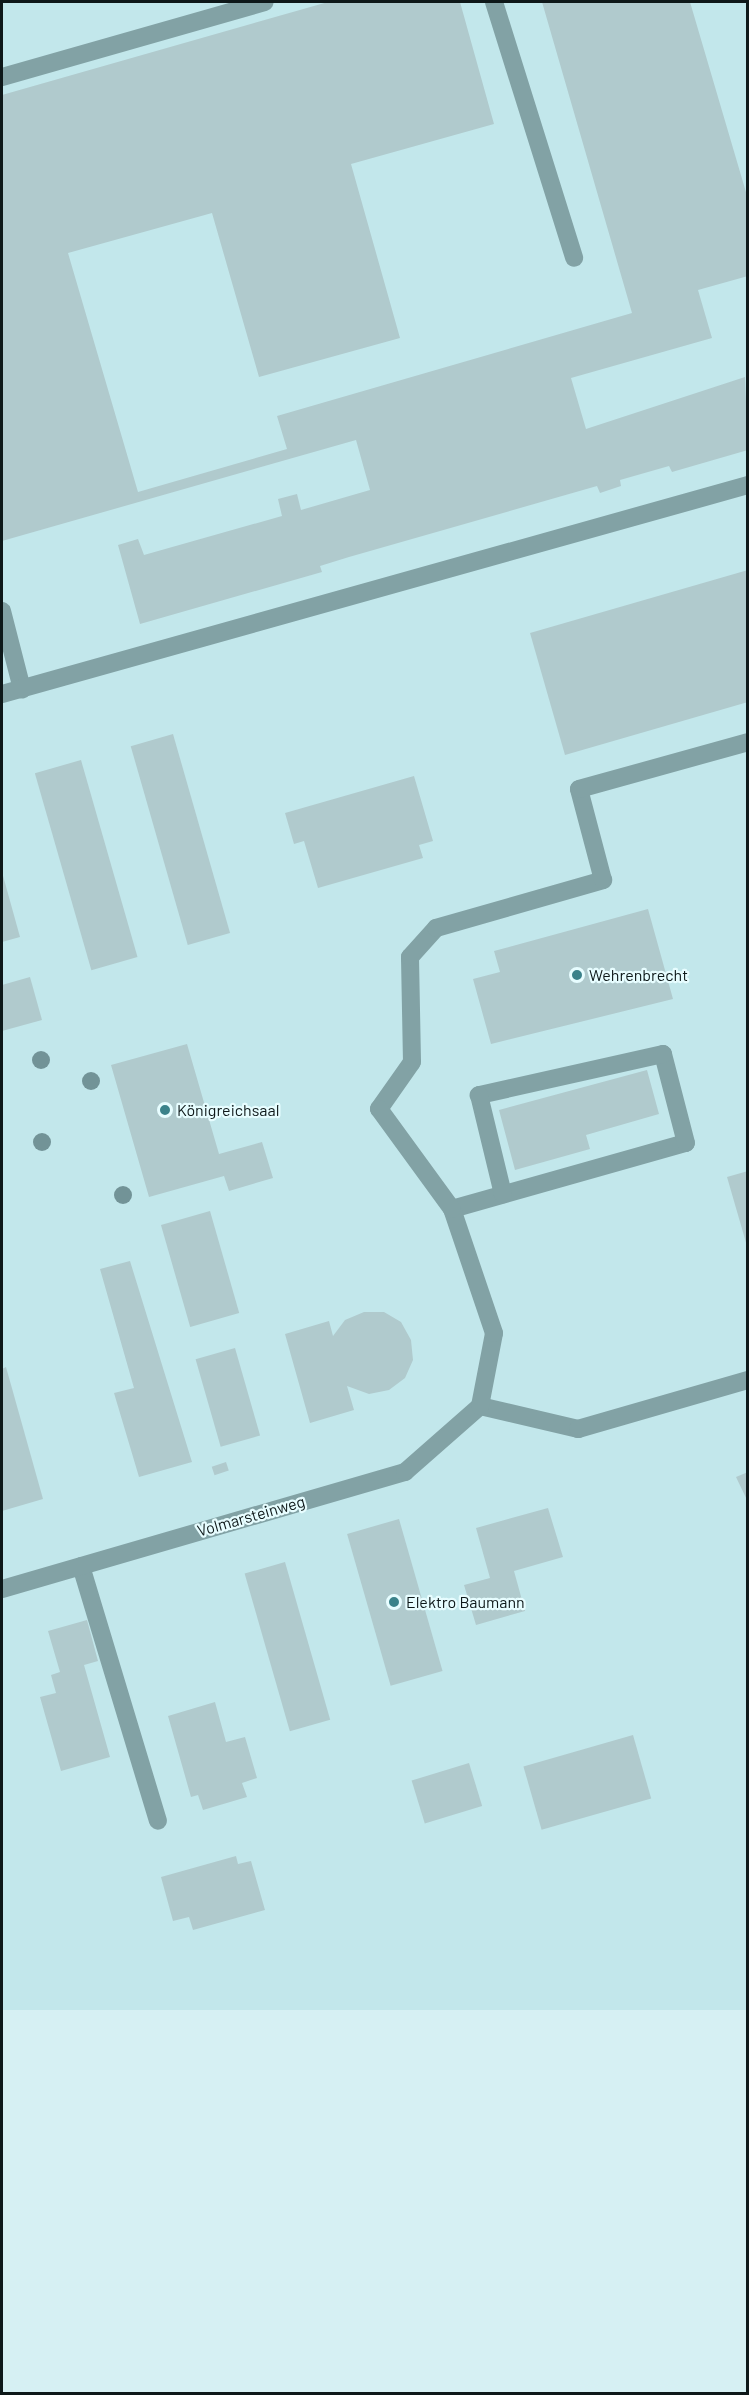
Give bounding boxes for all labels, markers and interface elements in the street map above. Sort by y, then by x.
place label: Wehrenbrecht [589,965,688,985]
marker: Wehrenbrecht [570,968,584,982]
place label: Königreichsaal [177,1100,279,1120]
marker: Königreichsaal [158,1103,172,1117]
street label: Volmarsteinweg [195,1491,307,1541]
place label: Elektro Baumann [406,1592,525,1612]
marker: Elektro Baumann [387,1595,401,1609]

